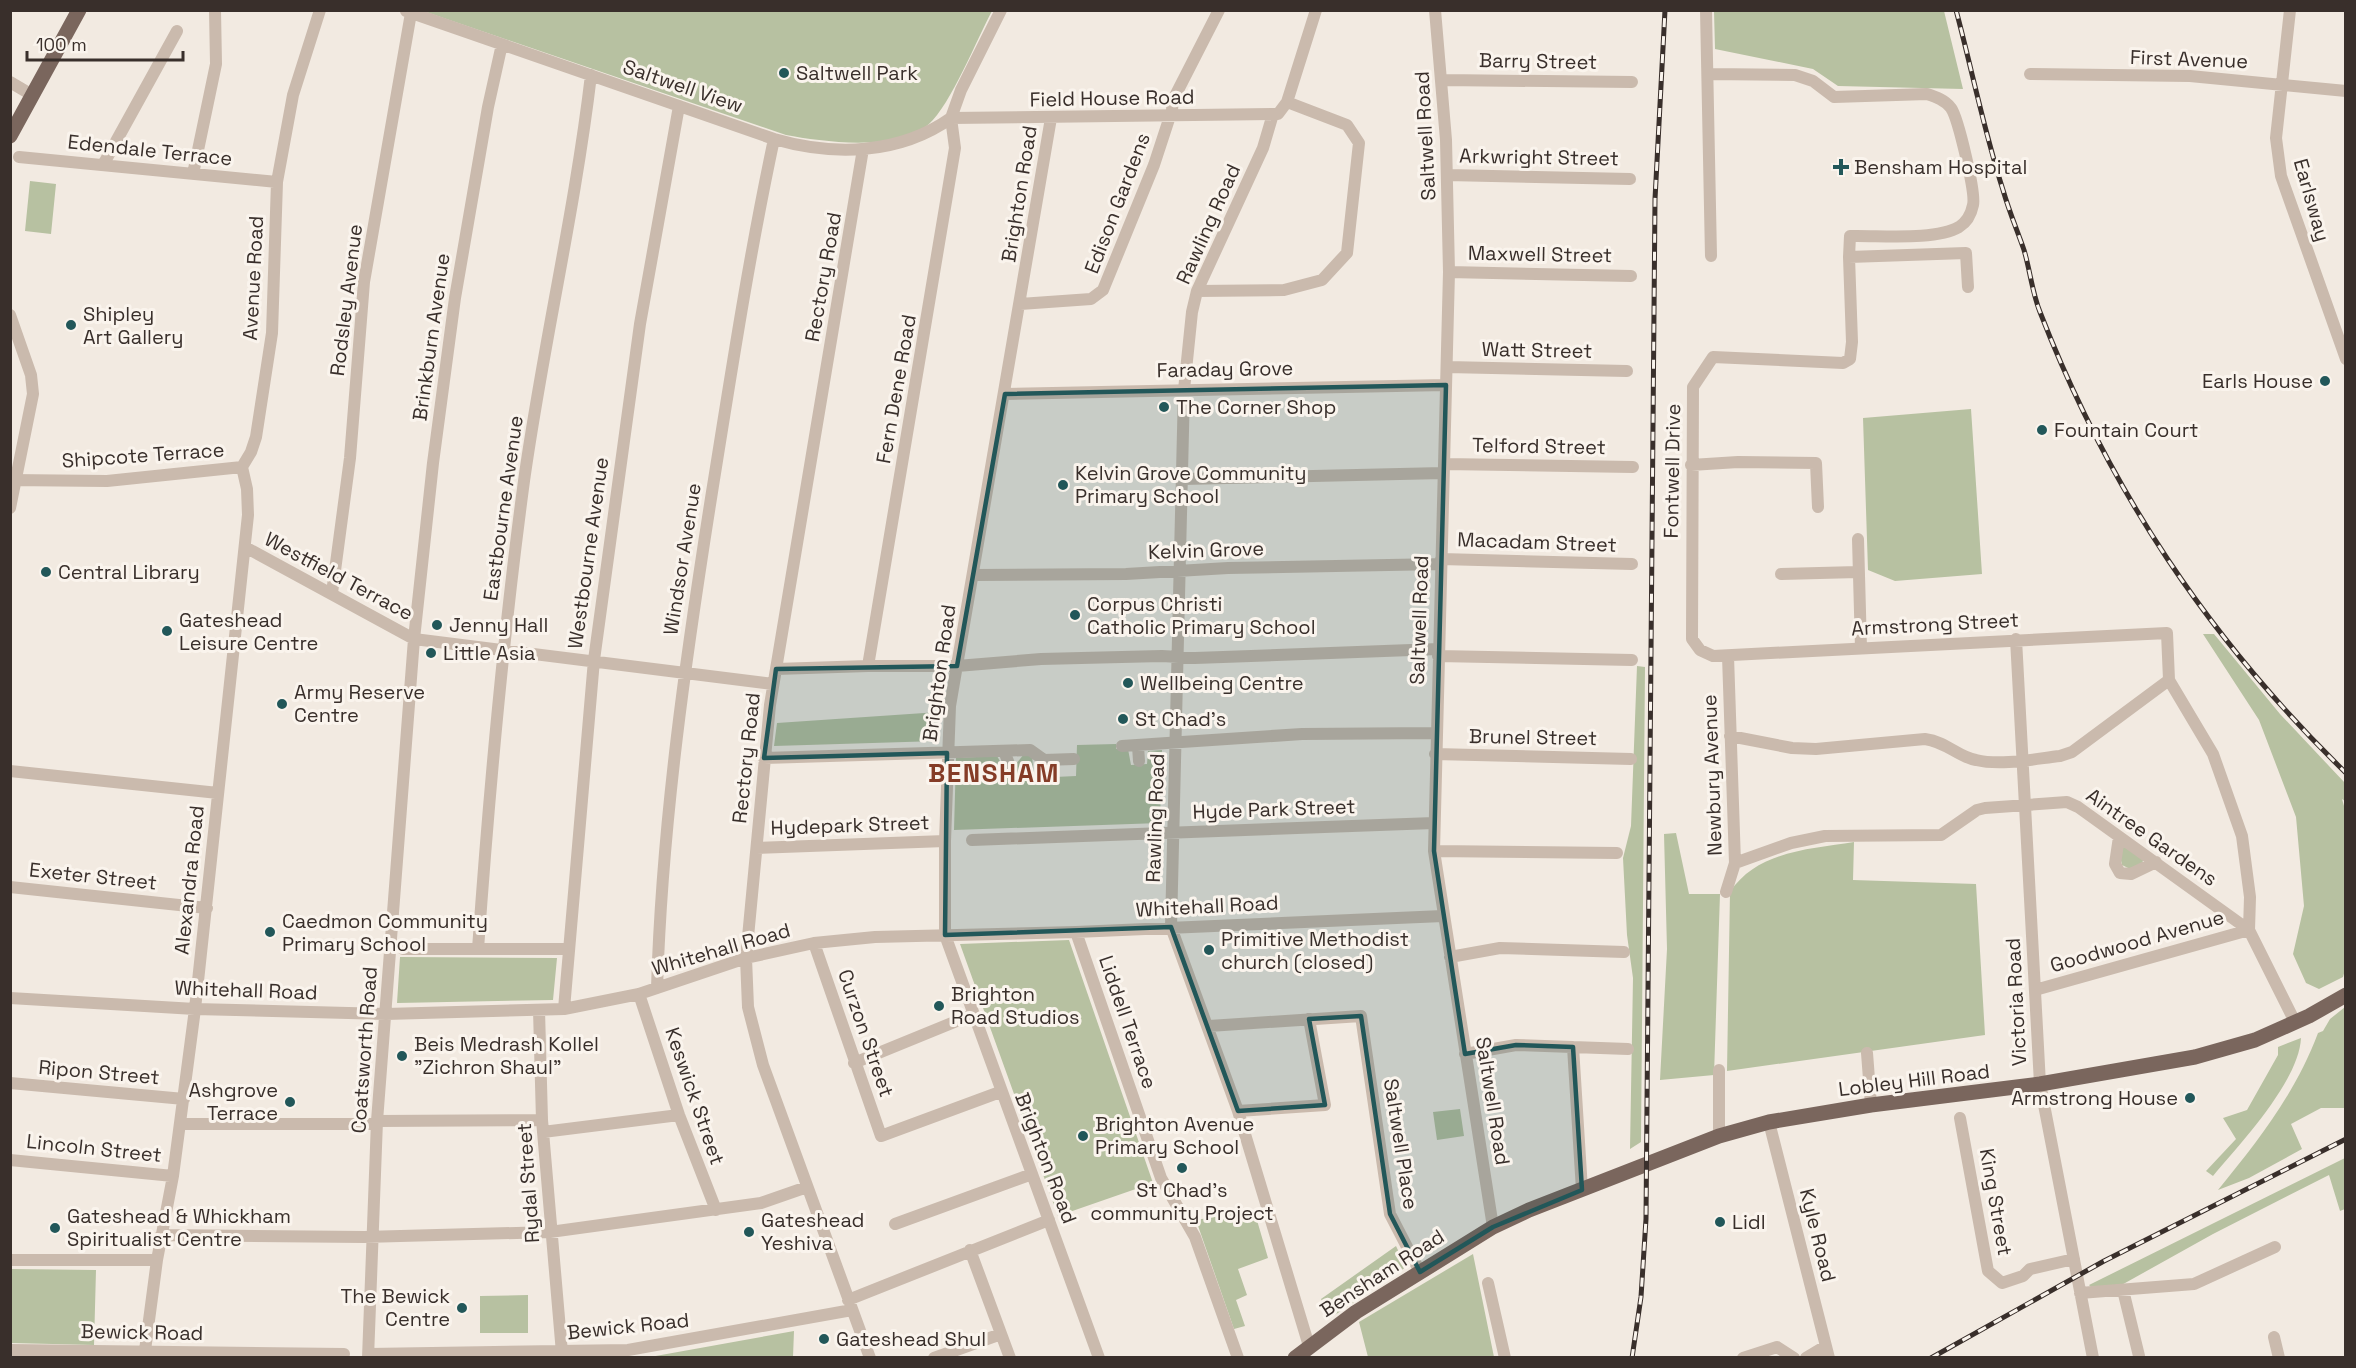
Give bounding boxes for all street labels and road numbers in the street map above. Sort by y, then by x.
street label: First Avenue [2130,44,2248,74]
street label: Barry Street [1479,47,1597,75]
street label: Saltwell View [620,53,746,119]
street label: Saltwell Road [1409,71,1441,201]
street label: Field House Road [1029,84,1195,112]
street label: Brighton Road [995,124,1043,264]
street label: Edendale Terrace [66,128,234,172]
street label: Edison Gardens [1078,129,1156,277]
street label: Arkwright Street [1459,143,1619,171]
street label: Earlsway [2288,156,2336,244]
street label: Rawling Road [1170,160,1246,288]
street label: Rectory Road [799,210,847,344]
street label: Avenue Road [237,215,269,341]
street label: Rodsley Avenue [324,223,368,377]
street label: Maxwell Street [1468,240,1612,268]
street label: Brinkburn Avenue [406,251,456,423]
street label: Fern Dene Road [870,312,922,466]
street label: Watt Street [1481,336,1593,364]
street label: Faraday Grove [1156,355,1294,383]
street label: Fontwell Drive [1658,403,1686,539]
street label: Eastbourne Avenue [477,414,529,602]
street label: Telford Street [1472,432,1606,460]
street label: Shipcote Terrace [61,436,225,474]
street label: Westbourne Avenue [562,456,614,650]
street label: Windsor Avenue [657,481,707,637]
street label: Westfield Terrace [260,526,418,626]
street label: Macadam Street [1457,526,1617,558]
street label: Kelvin Grove [1147,535,1265,565]
street label: Saltwell Road [1404,555,1434,685]
street label: Brighton Road [917,603,961,743]
street label: Armstrong Street [1851,607,2019,641]
street label: Rectory Road [726,691,766,825]
street label: Newbury Avenue [1696,694,1728,856]
street label: Brunel Street [1469,723,1597,751]
street label: Rawling Road [1140,753,1170,883]
street label: Aintree Gardens [2081,782,2223,892]
street label: Hyde Park Street [1192,793,1356,825]
street label: Alexandra Road [168,804,210,956]
street label: Hydepark Street [770,809,930,841]
street label: Exeter Street [28,856,158,896]
street label: Whitehall Road [1135,889,1279,923]
street label: Goodwood Avenue [2047,904,2227,978]
street label: Whitehall Road [649,917,793,981]
street label: Victoria Road [2000,937,2032,1067]
street label: Liddell Terrace [1093,952,1163,1092]
street label: Coatsworth Road [345,966,383,1134]
street label: Curzon Street [832,966,900,1100]
street label: Whitehall Road [174,975,318,1005]
street label: Keswick Street [659,1024,731,1168]
street label: Saltwell Road [1470,1035,1516,1167]
street label: Ripon Street [37,1054,161,1090]
street label: Lobley Hill Road [1837,1058,1991,1102]
street label: Saltwell Place [1378,1077,1424,1211]
street label: Brighton Road [1009,1089,1083,1227]
street label: Rydal Street [511,1122,545,1244]
street label: Lincoln Street [25,1128,163,1168]
street label: King Street [1974,1146,2018,1258]
street label: Kyle Road [1794,1186,1842,1284]
street label: Bensham Road [1315,1223,1449,1323]
street label: Bewick Road [566,1307,690,1345]
street label: Bewick Road [80,1318,204,1346]

